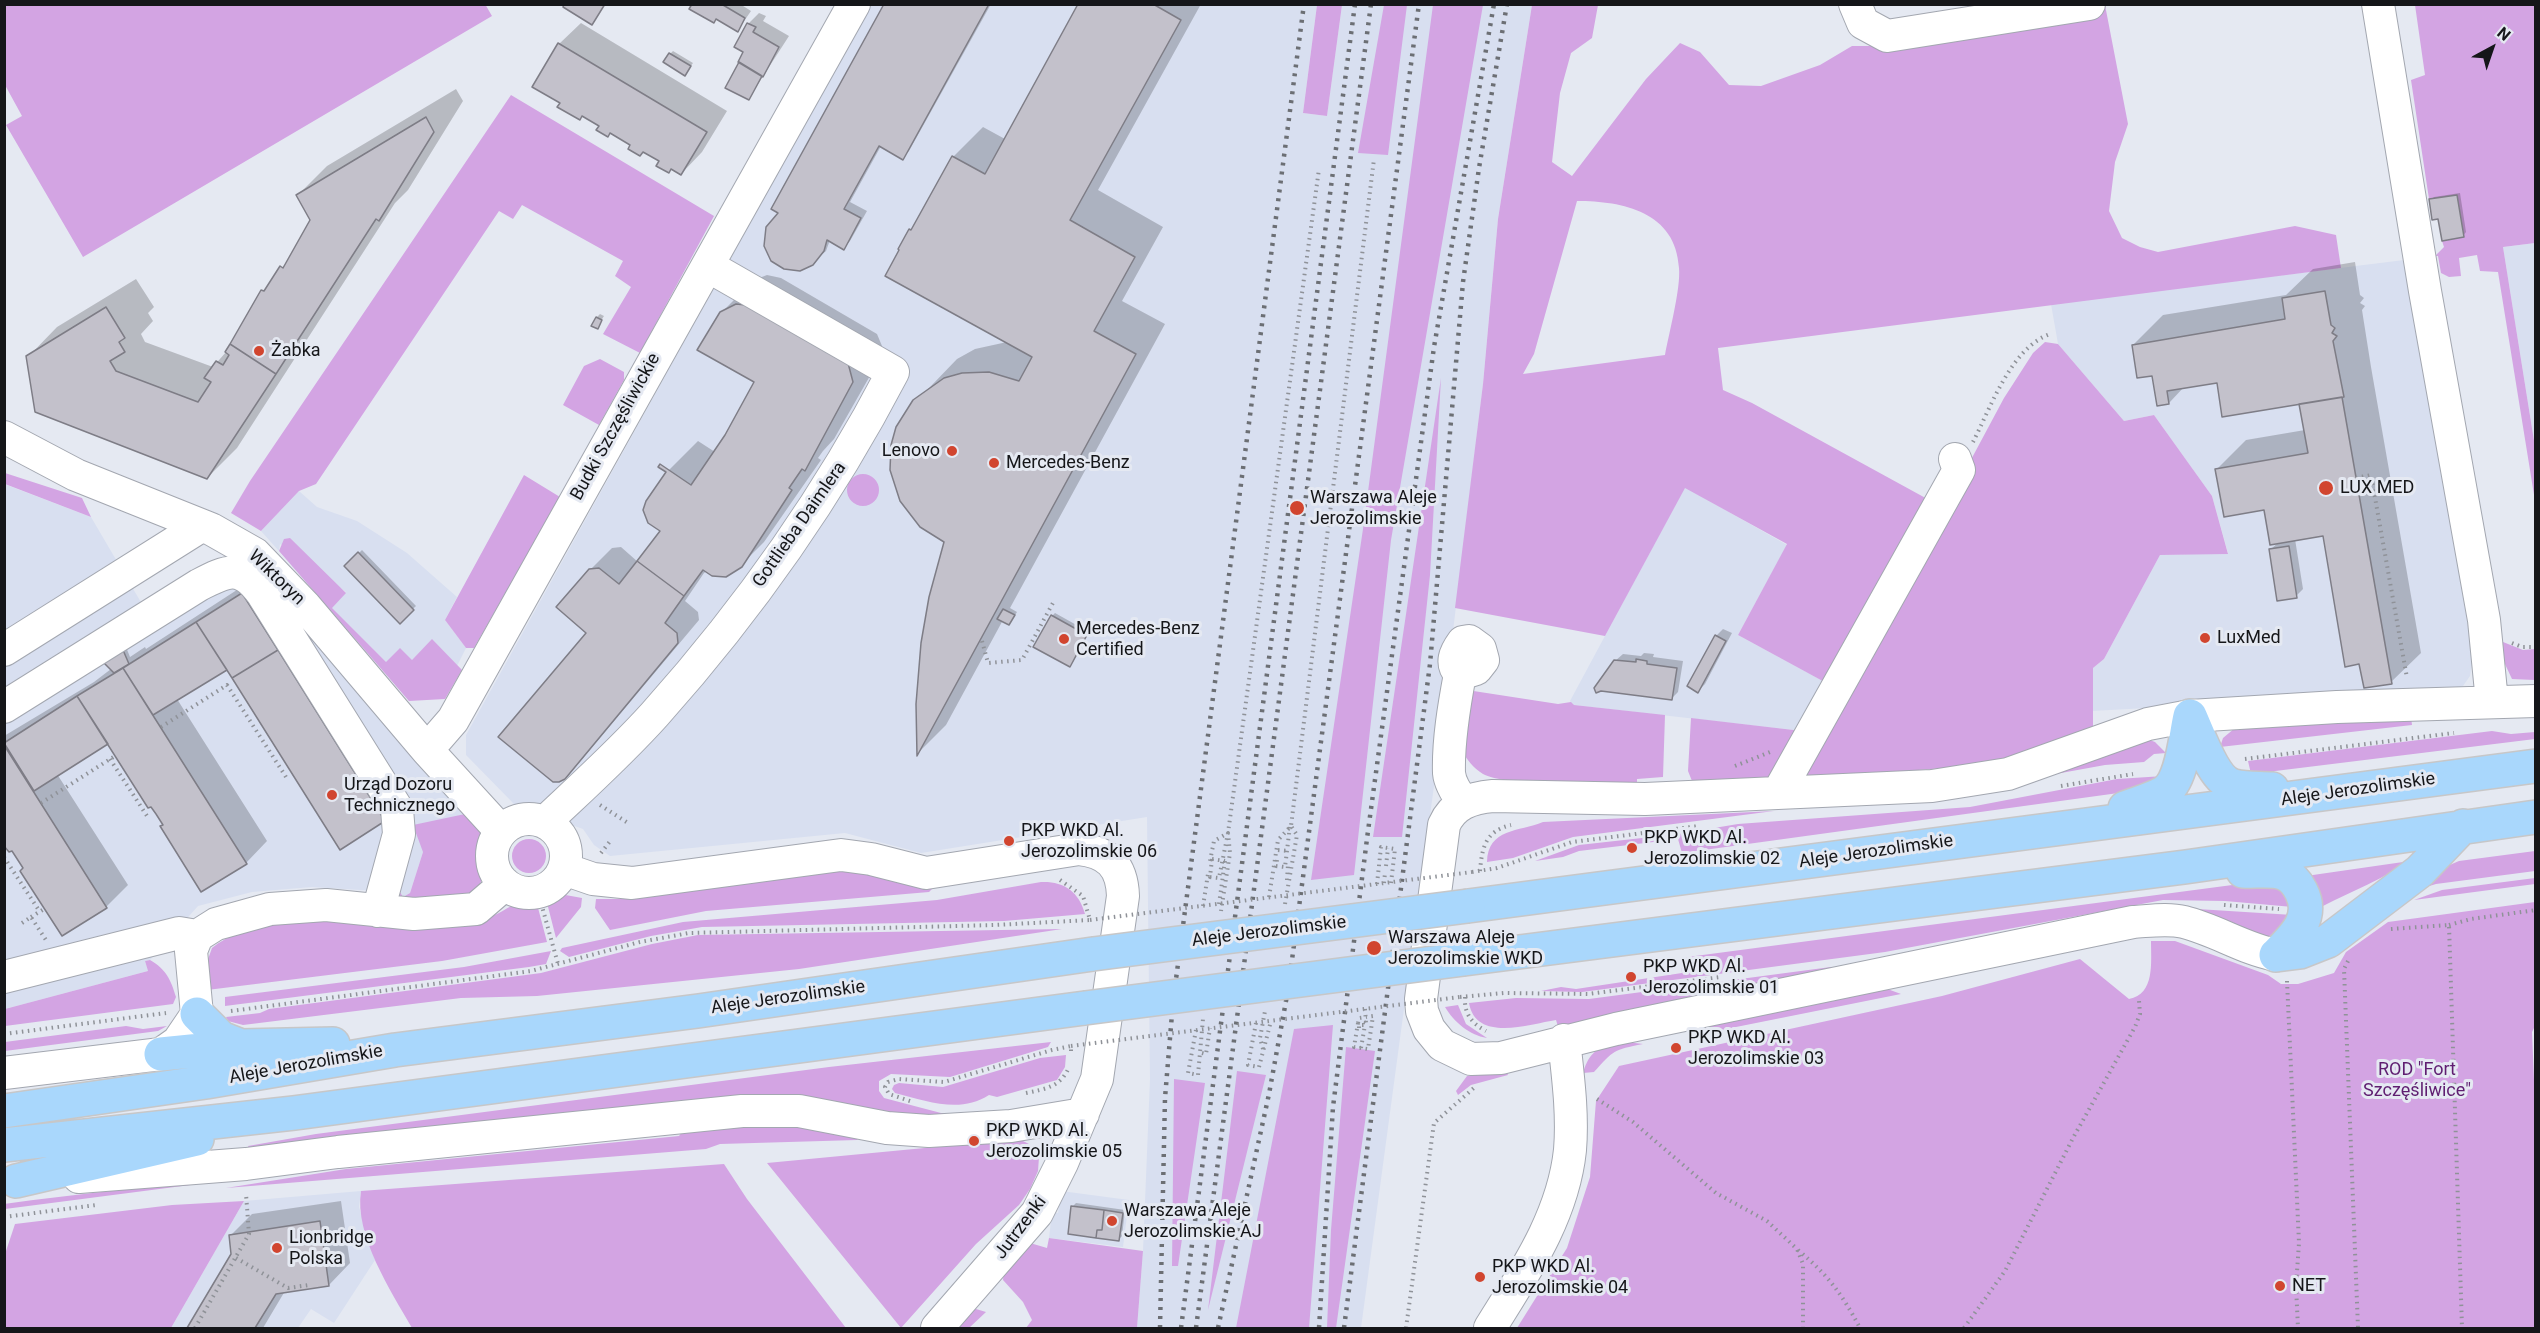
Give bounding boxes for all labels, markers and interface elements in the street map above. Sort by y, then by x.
north arrow [2462,18,2522,78]
text: N [2493,23,2514,45]
place label: Żabka [271,340,321,362]
marker: Żabka [252,344,266,358]
street label: Budki Szczęśliwickie [567,350,665,504]
place label: Lenovo [882,440,940,462]
marker: Lenovo [945,444,959,458]
place label: Mercedes-Benz [1006,452,1130,474]
marker: Mercedes-Benz [987,456,1001,470]
street label: Gottlieba Daimlera [749,458,851,592]
place label: LUX MED [2340,477,2414,499]
marker: LUX MED [2317,479,2335,497]
place label: Warszawa Aleje Jerozolimskie [1310,487,1437,530]
marker: Warszawa Aleje Jerozolimskie [1288,499,1306,517]
street label: Wiktoryn [243,546,309,610]
place label: Mercedes-Benz Certified [1076,618,1200,660]
place label: LuxMed [2217,627,2281,649]
marker: LuxMed [2198,631,2212,645]
marker: Mercedes-Benz Certified [1057,632,1071,646]
street label: Aleje Jerozolimskie [2280,768,2436,812]
place label: Urząd Dozoru Technicznego [344,774,455,816]
marker: Urząd Dozoru Technicznego [325,788,339,802]
place label: PKP WKD Al. Jerozolimskie 06 [1021,820,1157,862]
place label: PKP WKD Al. Jerozolimskie 02 [1644,827,1780,870]
street label: Aleje Jerozolimskie [1798,830,1954,874]
marker: PKP WKD Al. Jerozolimskie 06 [1002,834,1016,848]
marker: PKP WKD Al. Jerozolimskie 02 [1625,841,1639,855]
street label: Aleje Jerozolimskie [1191,912,1347,952]
place label: Warszawa Aleje Jerozolimskie WKD [1388,927,1543,970]
marker: Warszawa Aleje Jerozolimskie WKD [1365,939,1383,957]
place label: PKP WKD Al. Jerozolimskie 01 [1643,956,1779,998]
marker: PKP WKD Al. Jerozolimskie 01 [1624,970,1638,984]
street label: Aleje Jerozolimskie [710,976,866,1020]
place label: PKP WKD Al. Jerozolimskie 03 [1688,1027,1824,1070]
street label: Aleje Jerozolimskie [228,1041,384,1089]
marker: PKP WKD Al. Jerozolimskie 03 [1669,1041,1683,1055]
park label: ROD "Fort Szczęśliwice" [2363,1059,2471,1102]
place label: PKP WKD Al. Jerozolimskie 05 [986,1120,1122,1162]
marker: PKP WKD Al. Jerozolimskie 05 [967,1134,981,1148]
street label: Jutrzenki [990,1192,1052,1264]
place label: Warszawa Aleje Jerozolimskie AJ [1124,1200,1262,1242]
marker: Warszawa Aleje Jerozolimskie AJ [1105,1214,1119,1228]
place label: Lionbridge Polska [289,1227,374,1270]
marker: Lionbridge Polska [270,1241,284,1255]
place label: PKP WKD Al. Jerozolimskie 04 [1492,1256,1628,1298]
marker: PKP WKD Al. Jerozolimskie 04 [1473,1270,1487,1284]
place label: NET [2292,1275,2326,1297]
marker: NET [2273,1279,2287,1293]

